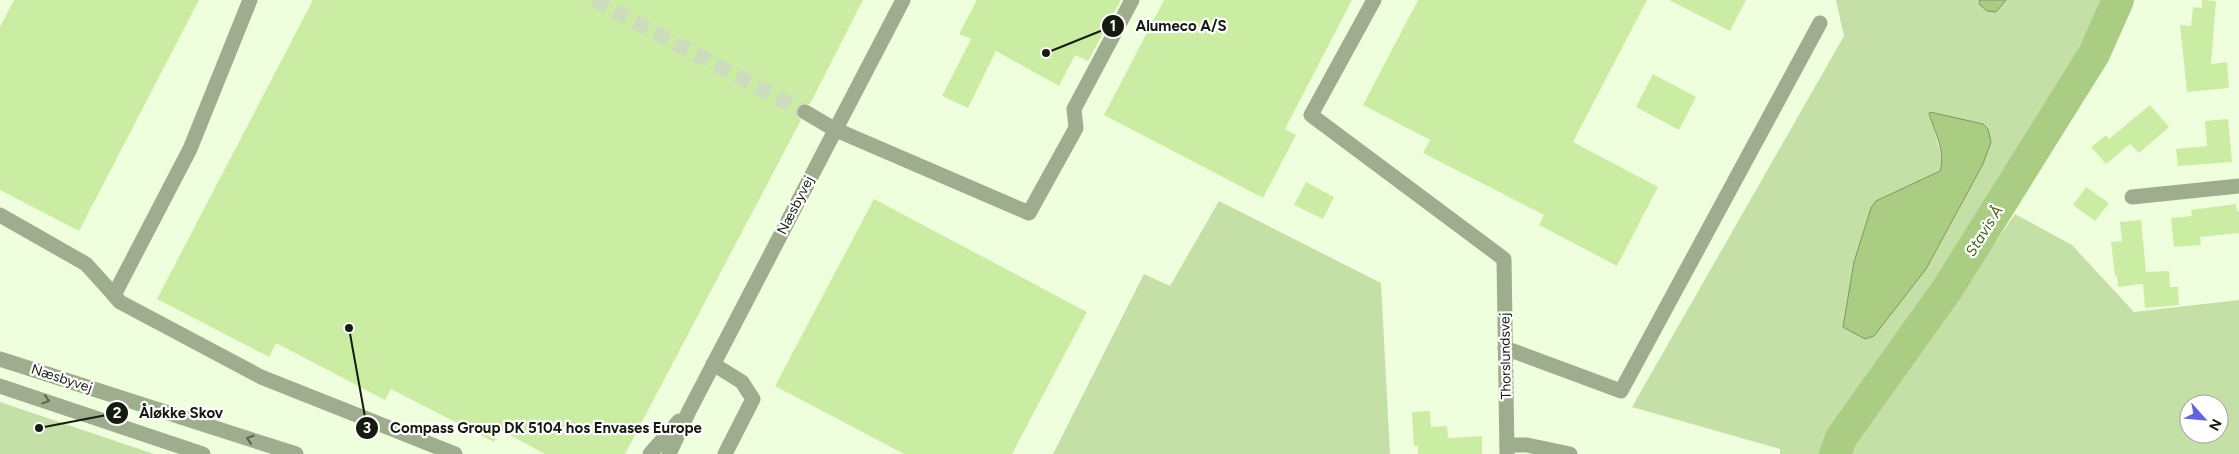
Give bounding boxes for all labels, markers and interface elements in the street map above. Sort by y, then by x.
callout: Alumeco A/S [1101,11,1237,41]
text: 1 [1110,17,1116,35]
text: Alumeco A/S [1135,17,1227,35]
street label: Næsbyvej [773,173,817,237]
water label: Stavis Å [1962,202,2006,260]
street label: Thorslundsvej [1496,312,1515,400]
street label: Næsbyvej [29,361,95,396]
north arrow [2179,394,2229,444]
one-way arrow [42,395,50,405]
callout: Åløkke Skov [104,398,233,428]
text: Åløkke Skov [139,403,224,422]
text: 2 [113,404,122,422]
callout: Compass Group DK 5104 hos Envases Europe [355,413,712,443]
text: N [2205,416,2225,433]
text: 3 [363,419,371,437]
text: Compass Group DK 5104 hos Envases Europe [390,419,703,437]
one-way arrow [246,435,254,445]

